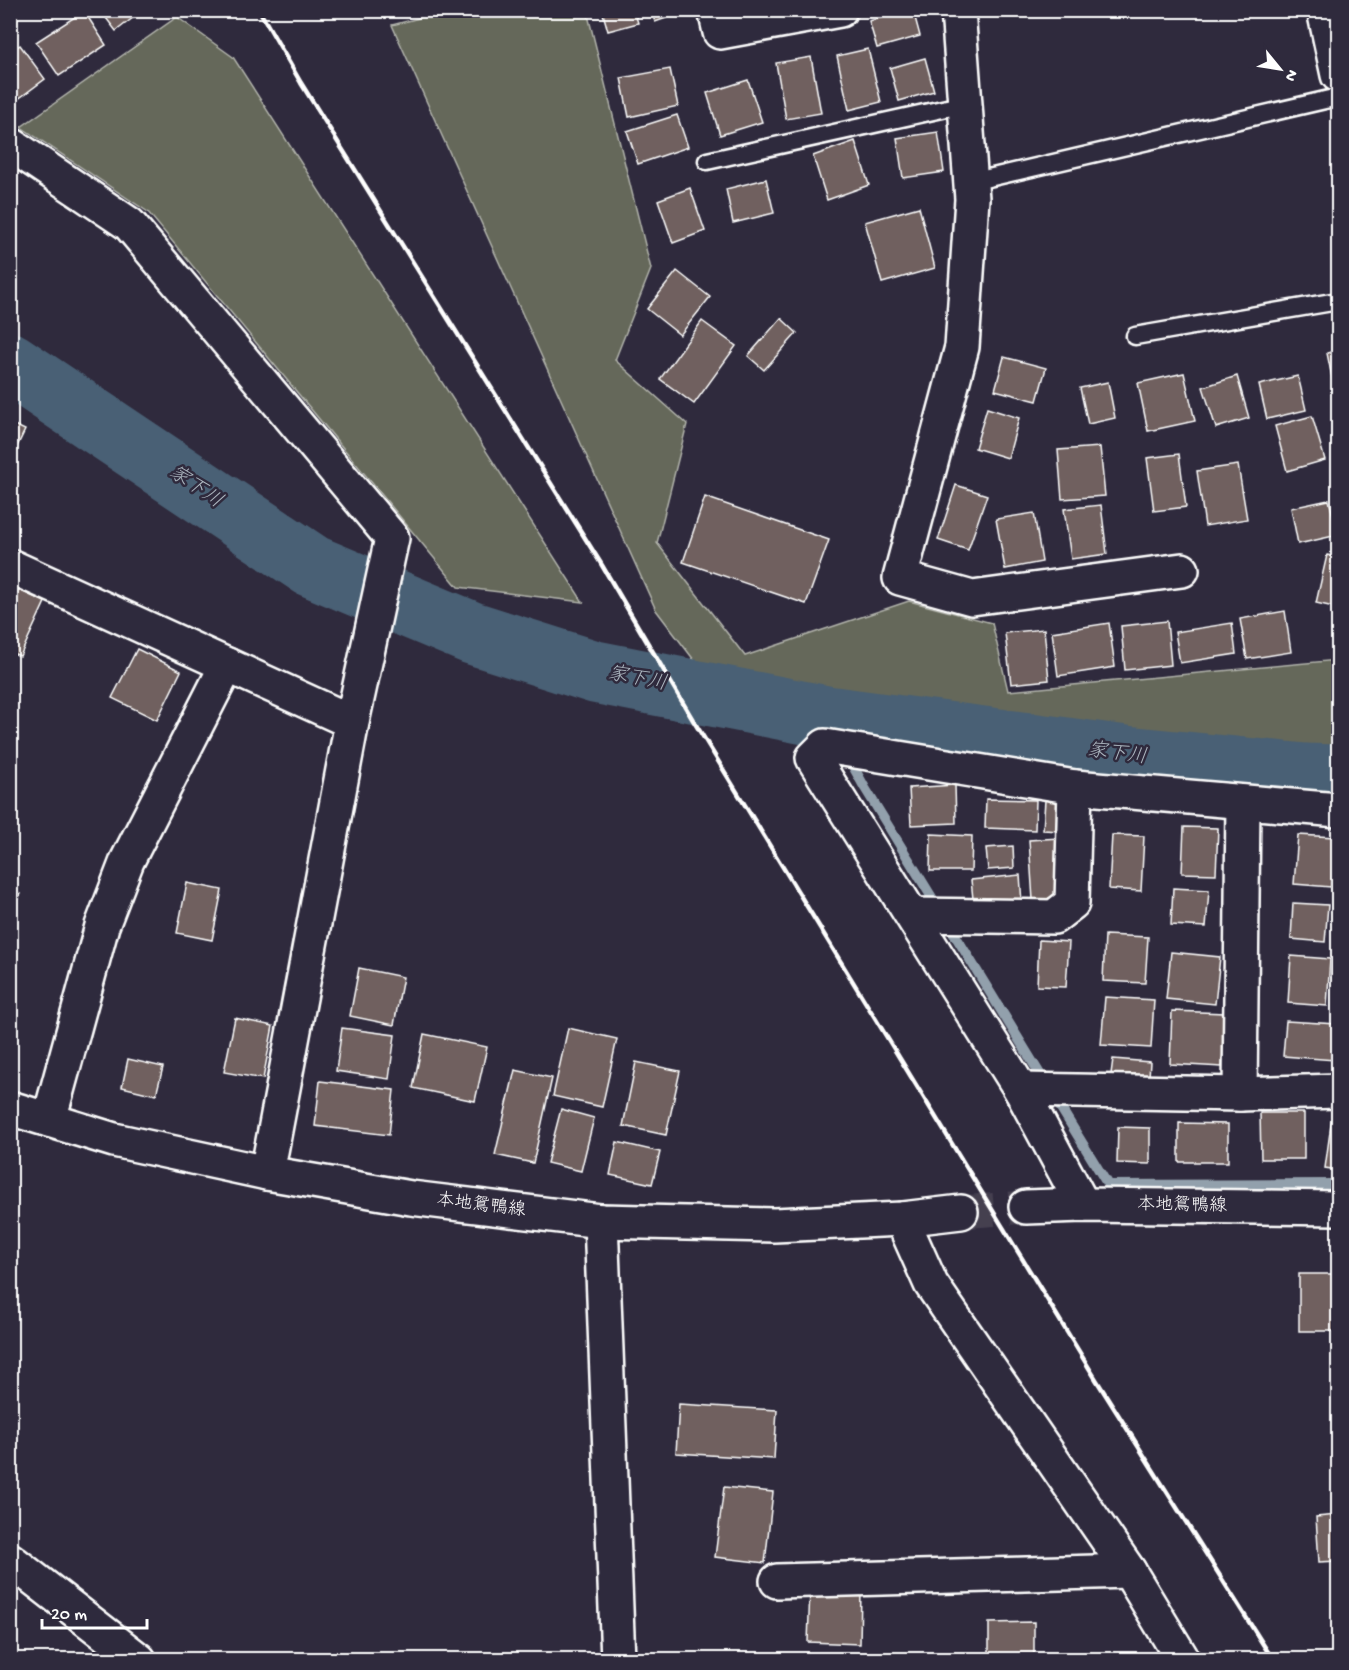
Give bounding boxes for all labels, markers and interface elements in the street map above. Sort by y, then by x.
north arrow [1250,39,1310,99]
text: N [1279,65,1301,84]
water label: 家下川 [164,460,227,514]
water label: 家下川 [605,661,669,697]
water label: 家下川 [1086,738,1148,770]
street label: 本地鴛鴨線 [435,1189,527,1222]
street label: 本地鴛鴨線 [1137,1194,1227,1217]
scale bar [42,1592,147,1630]
text: 20 m [51,1605,87,1626]

